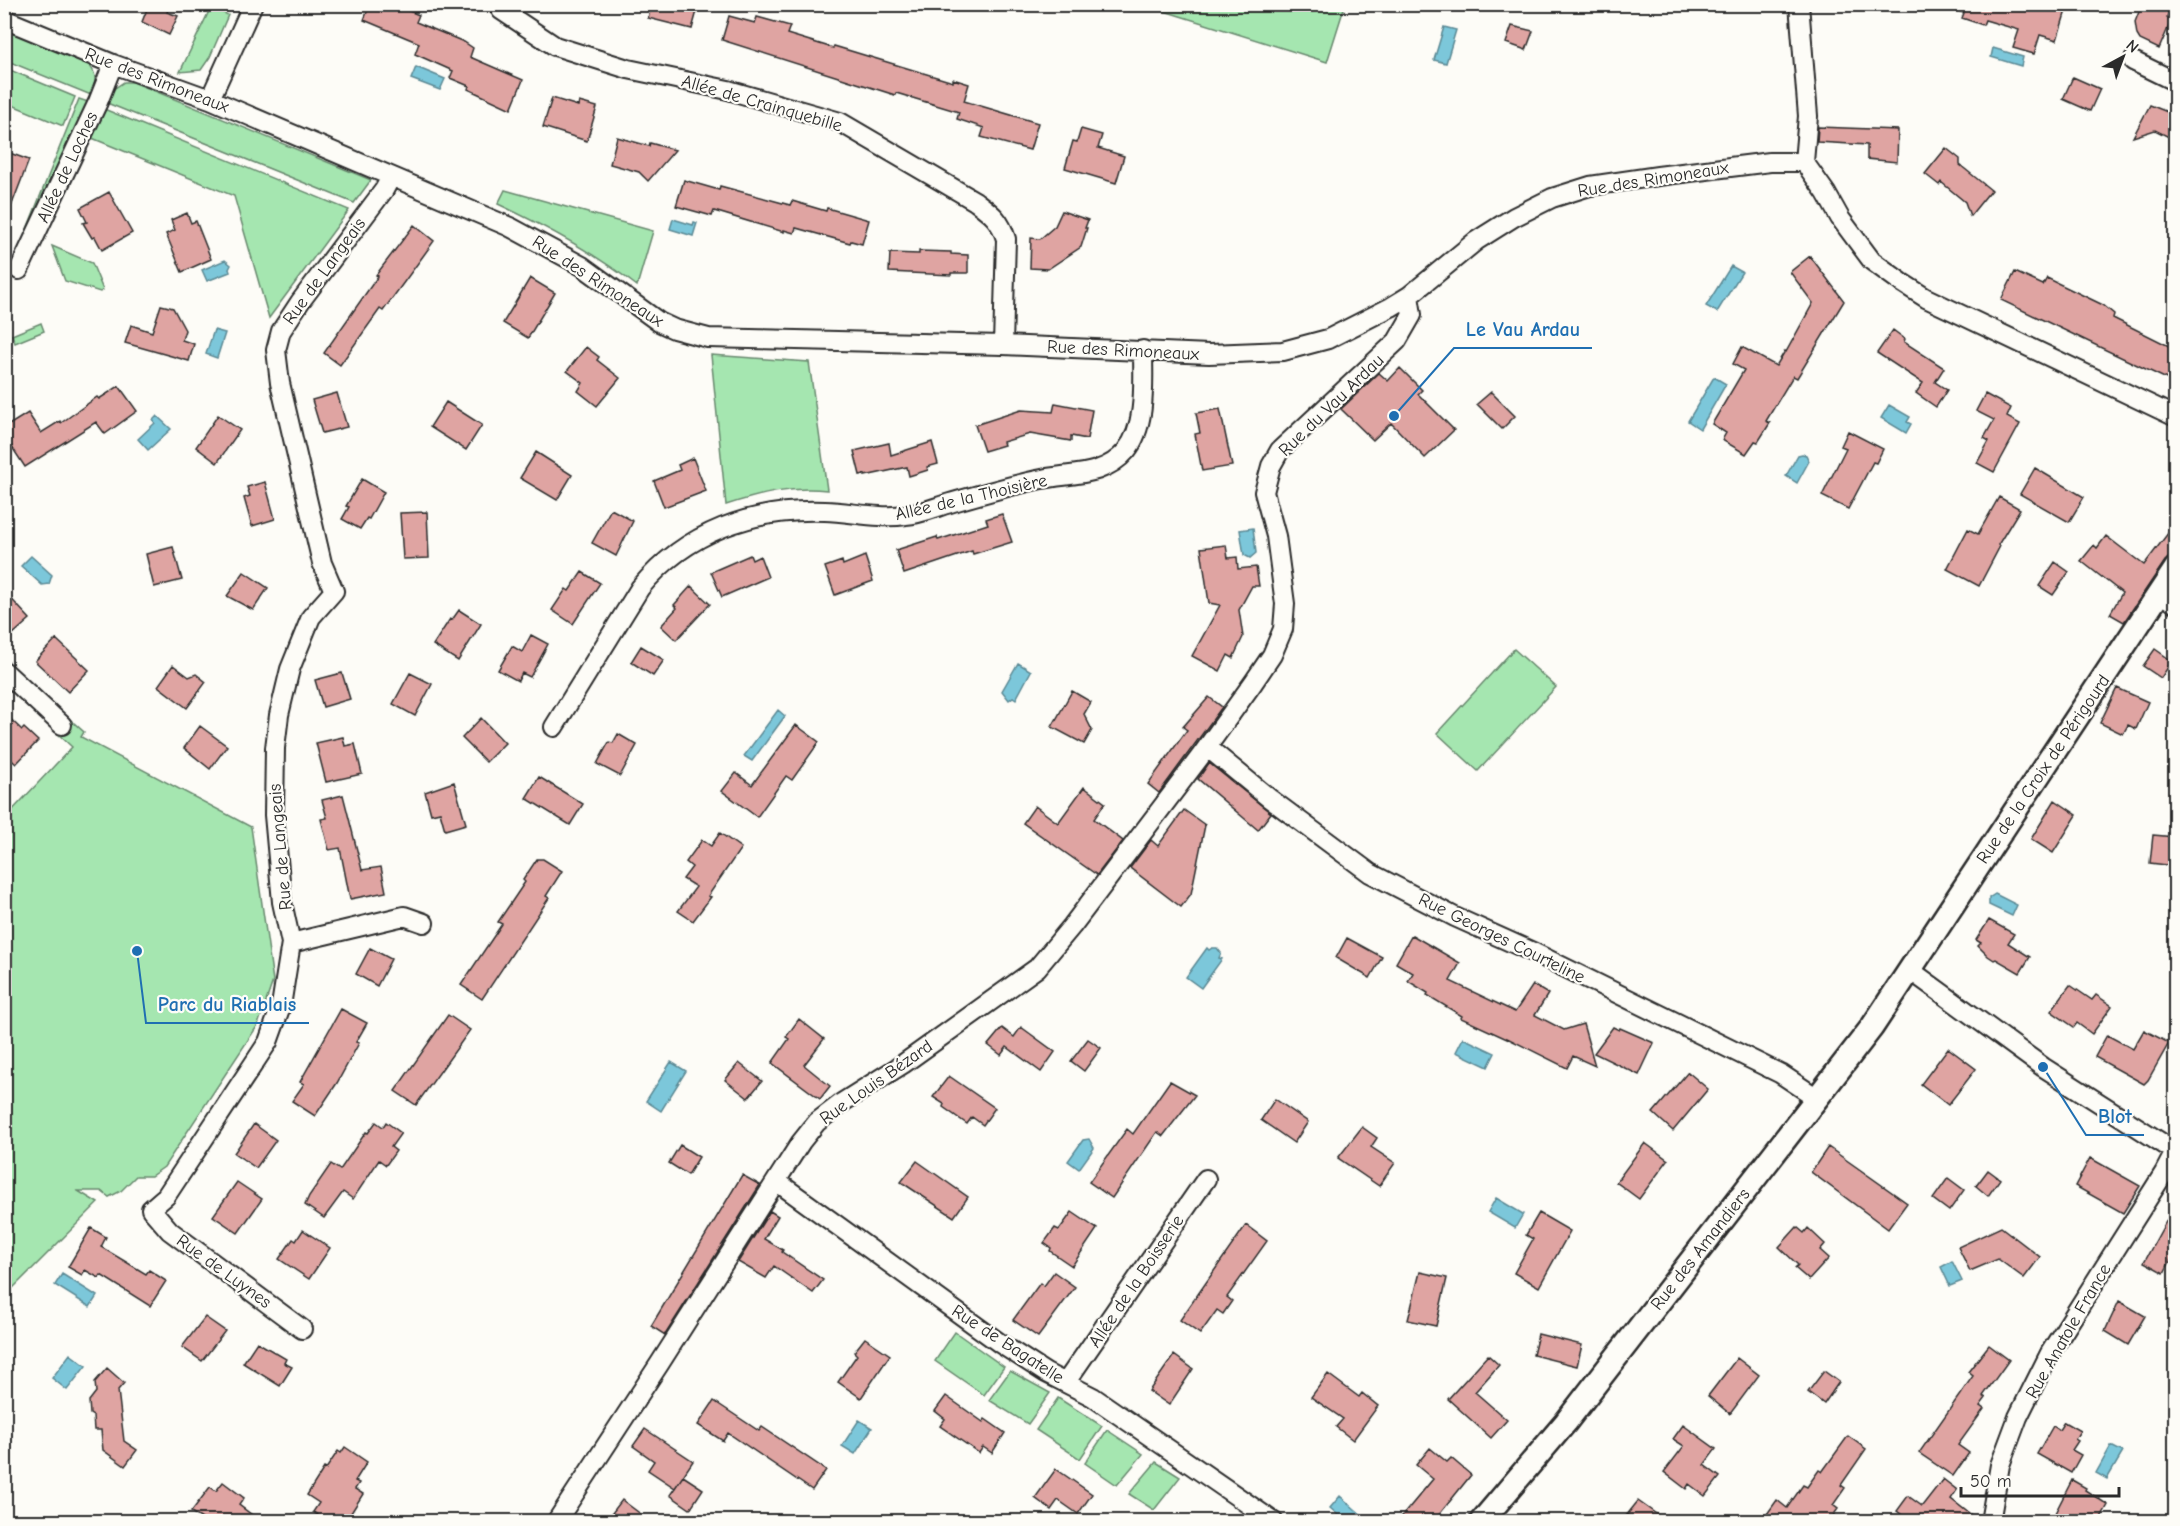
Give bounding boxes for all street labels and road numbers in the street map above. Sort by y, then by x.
street label: Rue des Rimoneaux [82,43,232,118]
street label: Allée de Crainquebille [679,70,845,136]
street label: Allée de Loches [33,108,102,226]
street label: Rue des Rimoneaux [1576,157,1730,202]
street label: Rue de Langeais [279,214,370,329]
street label: Rue des Rimoneaux [528,231,668,332]
street label: Rue des Rimoneaux [1046,336,1200,365]
street label: Rue du Vau Ardau [1274,350,1388,461]
street label: Allée de la Thoisière [893,470,1049,525]
street label: Rue de la Croix de Périgourd [1972,671,2115,868]
street label: Rue de Langeais [265,783,296,911]
street label: Rue Georges Courteline [1415,889,1588,988]
street label: Rue Louis Bézard [816,1036,937,1129]
street label: Rue des Amandiers [1646,1184,1755,1314]
street label: Allée de la Boisserie [1084,1211,1189,1351]
street label: Rue de Luynes [172,1230,275,1313]
street label: Rue Anatole France [2021,1260,2116,1402]
street label: Rue de Bagatelle [948,1300,1068,1388]

